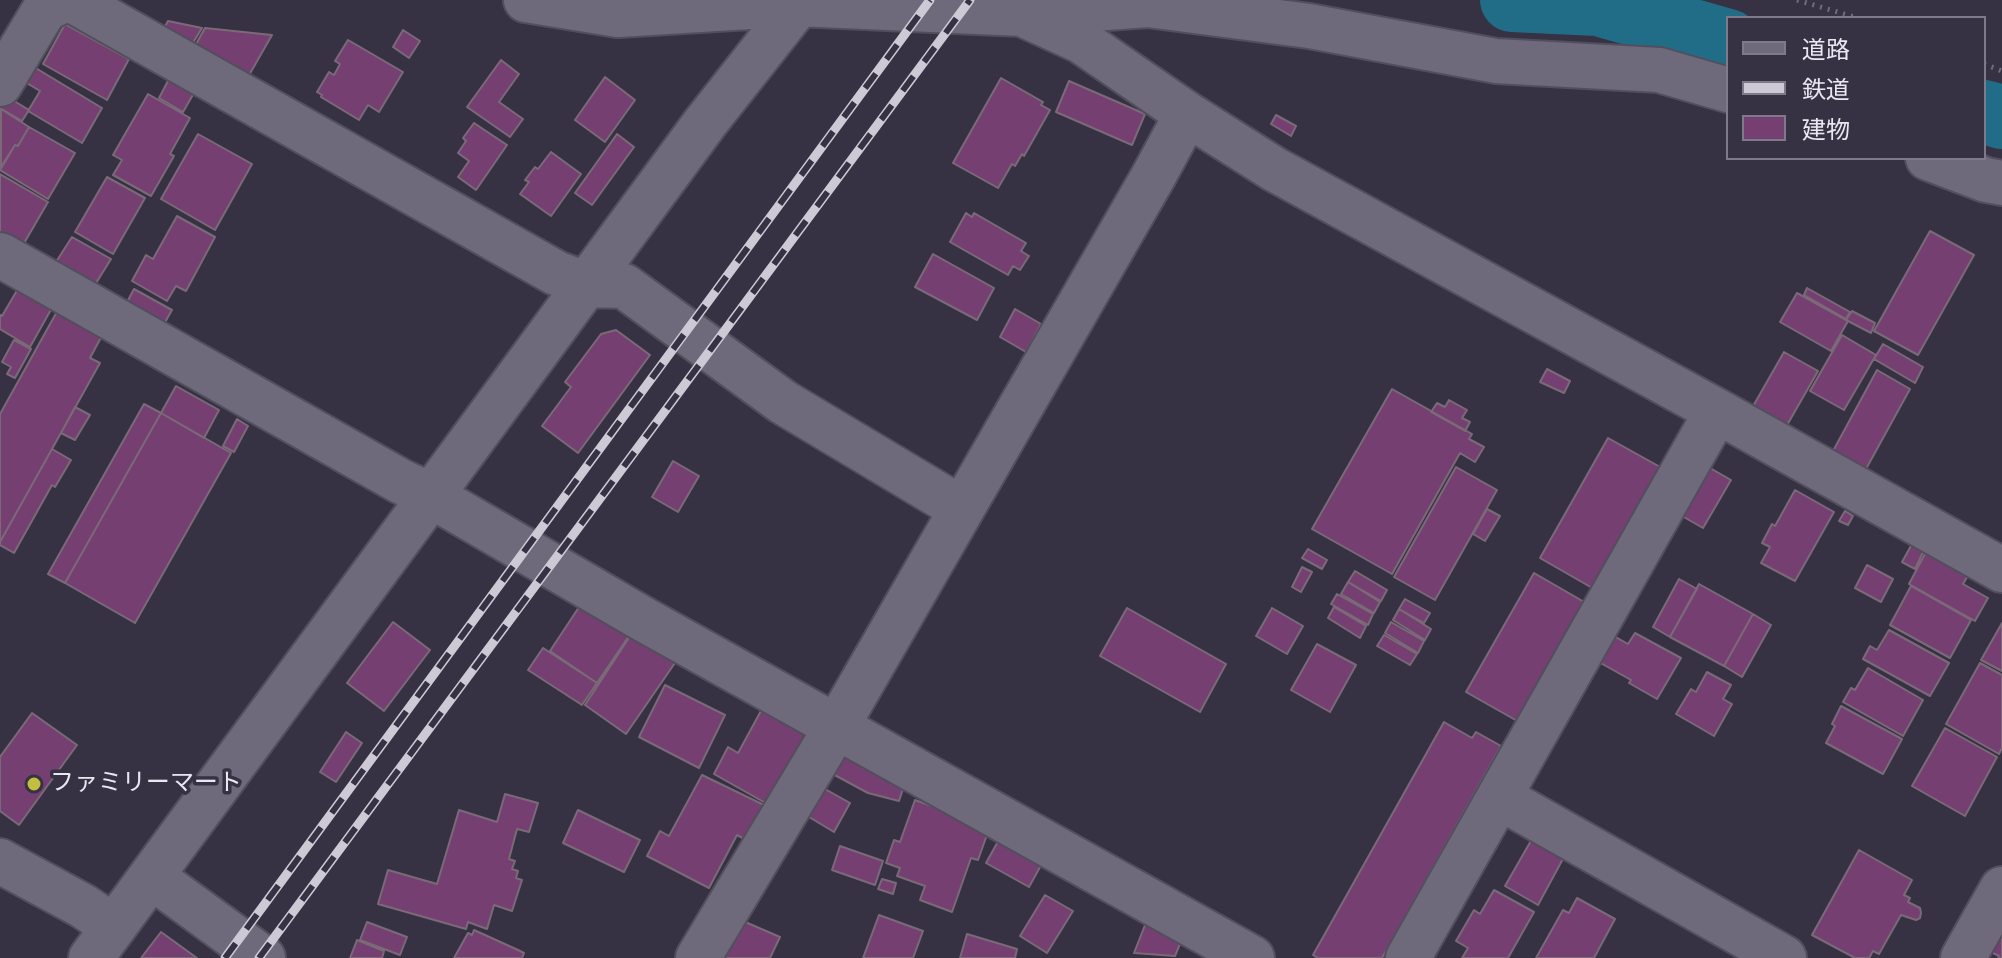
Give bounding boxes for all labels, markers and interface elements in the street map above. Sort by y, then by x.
legend [1726,16,1986,160]
text: 道路 [1802,31,1850,67]
text: 鉄道 [1802,71,1850,107]
text: 建物 [1802,111,1850,147]
place label: ファミリーマート [50,770,242,798]
marker: ファミリーマート [25,775,43,793]

